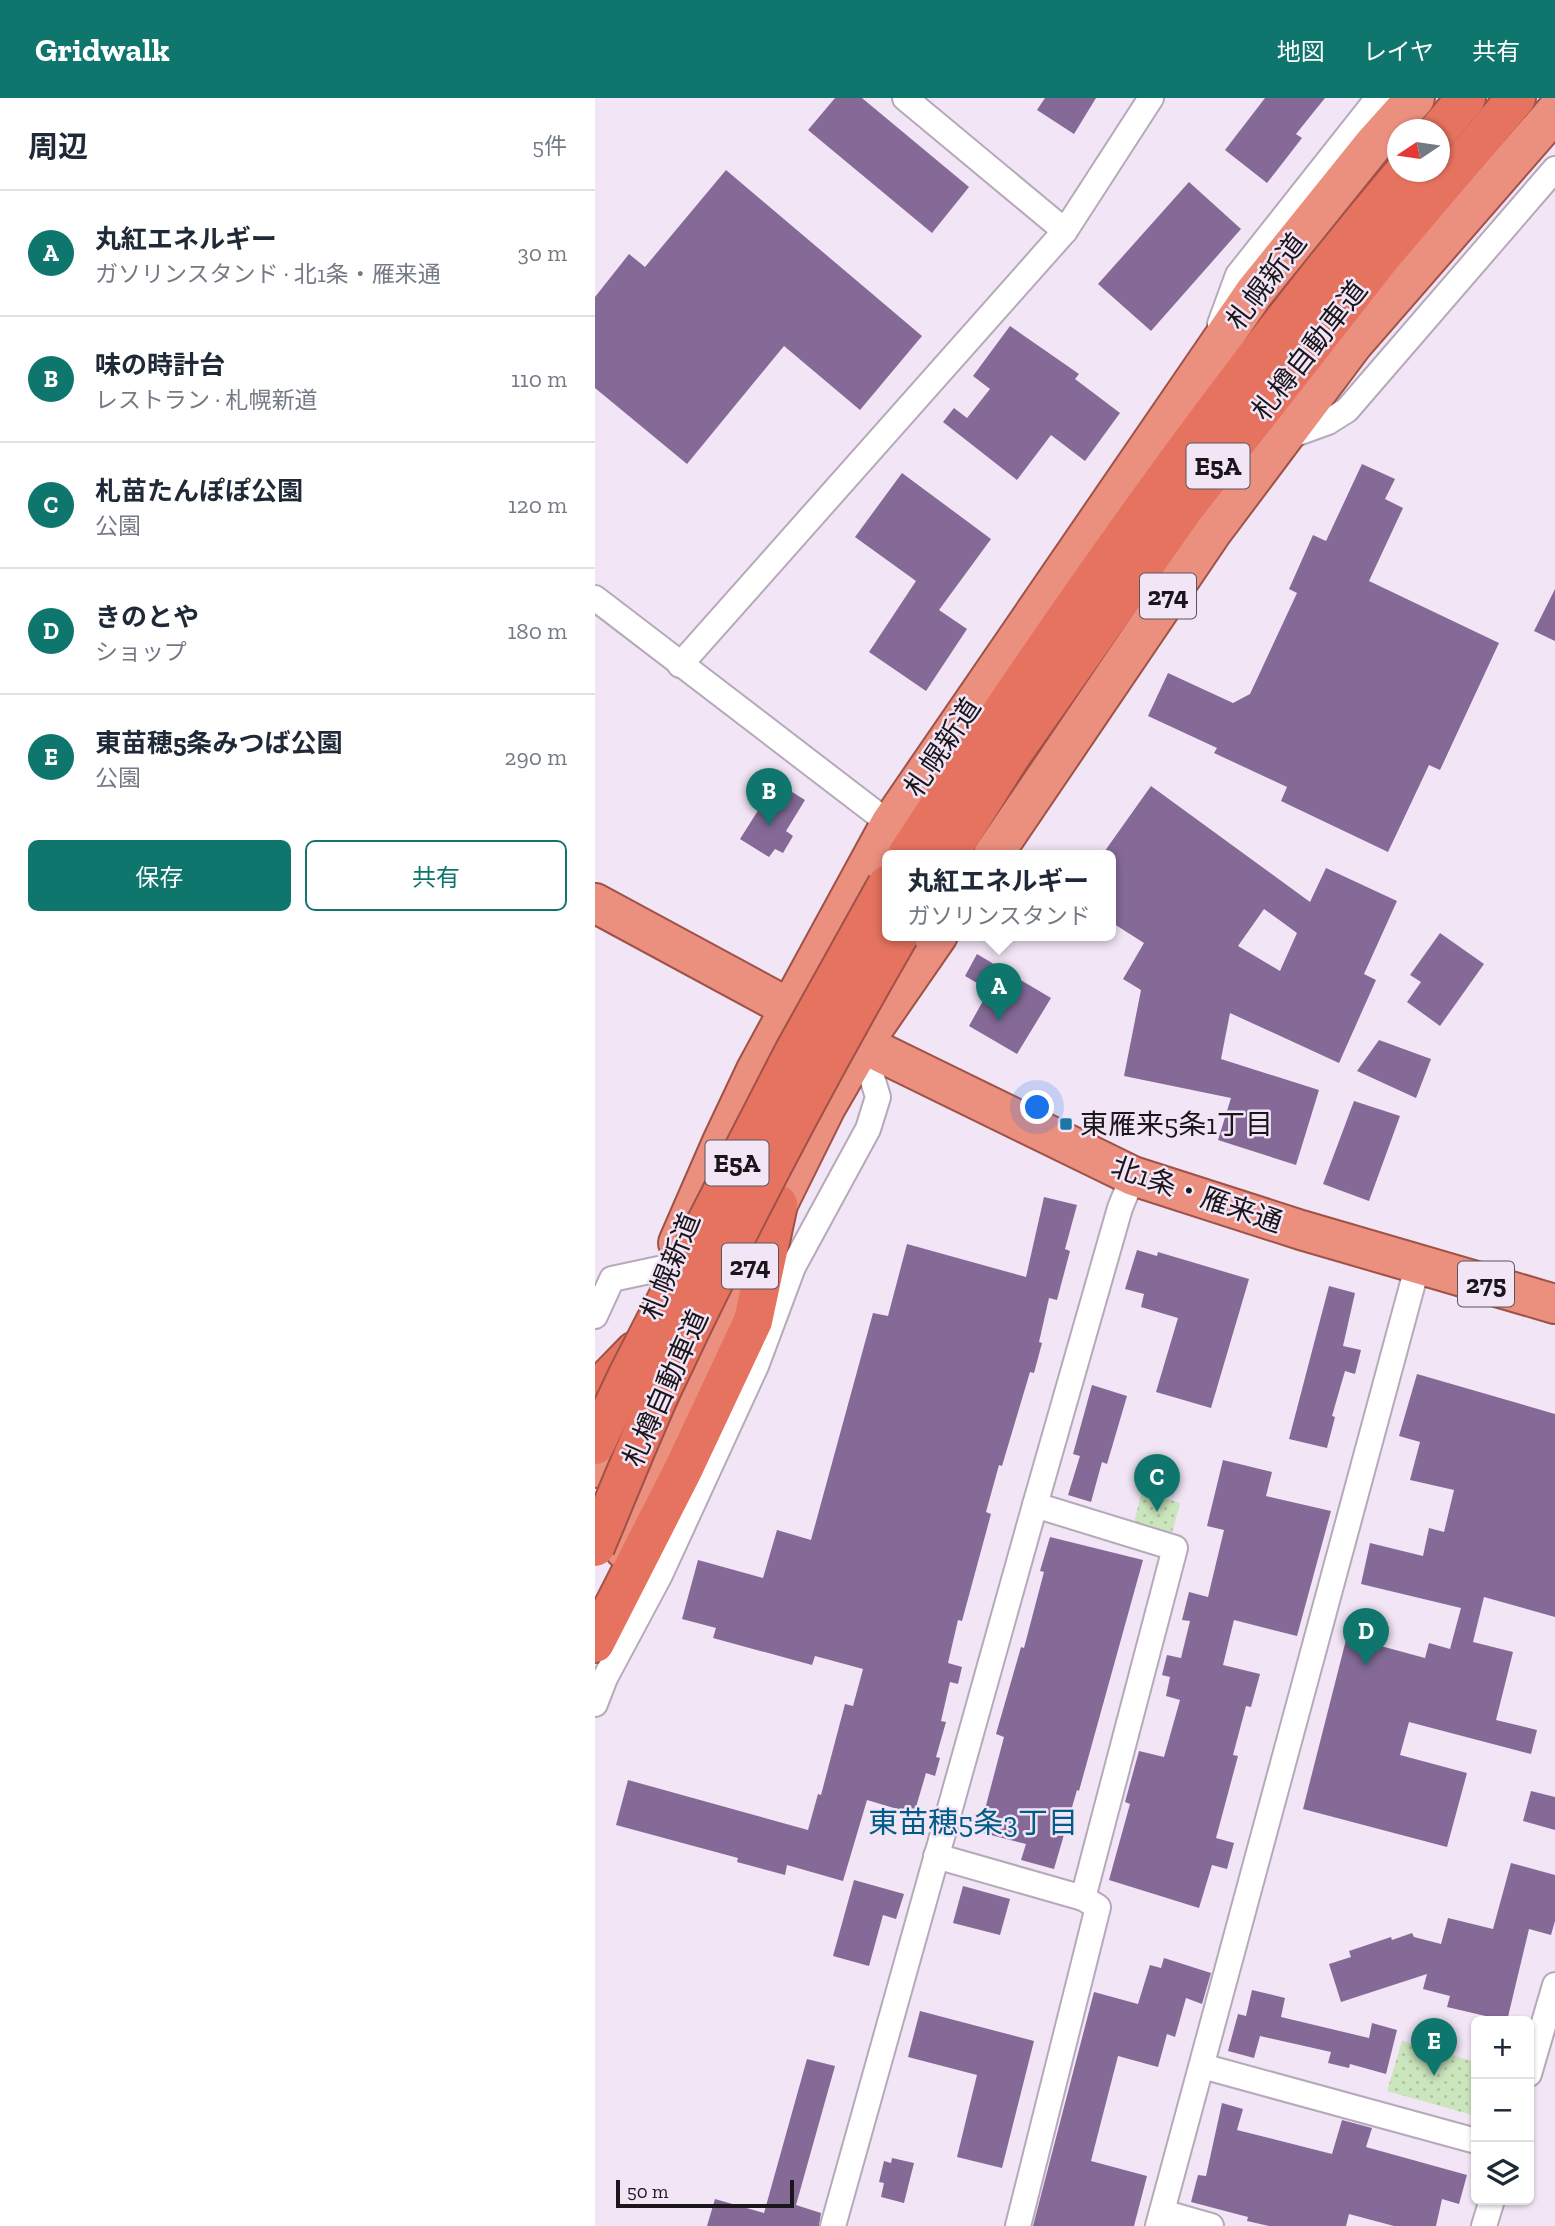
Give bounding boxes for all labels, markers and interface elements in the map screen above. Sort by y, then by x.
text: Gridwalk [35,30,170,69]
text: 地図 [1277,37,1325,66]
text: レイヤ [1363,37,1434,66]
text: 共有 [1472,37,1520,66]
north arrow [1387,119,1450,182]
text: 周辺 [28,129,88,165]
text: 5件 [532,132,567,160]
text: 丸紅エネルギー [95,223,277,255]
street label: 札幌新道 [1220,227,1313,336]
text: A [43,239,59,267]
text: 30 m [517,239,567,267]
text: ガソリンスタンド · 北1条・雁来通 [95,260,441,288]
street label: 札樽自動車道 [1245,274,1374,427]
text: 味の時計台 [95,349,225,381]
text: B [44,365,58,393]
text: 110 m [511,365,567,393]
text: レストラン · 札幌新道 [95,386,317,414]
road number: E5A [1187,444,1249,488]
text: 札苗たんぽぽ公園 [95,475,303,507]
text: C [44,491,58,519]
text: 120 m [508,491,567,519]
text: 公園 [95,512,141,540]
road number: 274 [1140,574,1196,618]
text: きのとや [95,601,199,633]
text: D [43,617,59,645]
text: 180 m [507,617,567,645]
text: ショップ [95,638,187,666]
street label: 札幌新道 [897,692,987,803]
text: 東苗穂5条みつば公園 [95,727,343,759]
text: E [44,743,58,771]
text: 290 m [505,743,567,771]
text: 公園 [95,764,141,792]
pin: B [746,768,792,826]
button: 保存 [28,840,291,911]
button: 共有 [305,840,567,911]
popup [882,850,1116,941]
text: 丸紅エネルギー [907,865,1089,897]
text: ガソリンスタンド [907,902,1091,930]
pin: A [976,963,1022,1021]
your location [1020,1090,1054,1124]
place label: 東雁来5条1丁目 [1080,1108,1273,1141]
marker: 東雁来5条1丁目 [1058,1116,1074,1132]
road number: E5A [705,1140,769,1186]
street label: 北1条・雁来通 [1107,1150,1287,1239]
street label: 札幌新道 [634,1208,707,1324]
road number: 274 [722,1244,778,1288]
road number: 275 [1458,1261,1514,1306]
street label: 札樽自動車道 [616,1305,715,1472]
pin: C [1134,1454,1180,1512]
pin: D [1343,1608,1389,1666]
district label: 東苗穂5条3丁目 [868,1805,1078,1841]
map controls [1471,2016,1534,2205]
button: + [1471,2016,1534,2079]
pin: E [1411,2018,1457,2076]
button: − [1471,2079,1534,2142]
button: layers [1471,2142,1534,2205]
scale bar [616,2177,795,2209]
text: 50 m [627,2180,668,2203]

